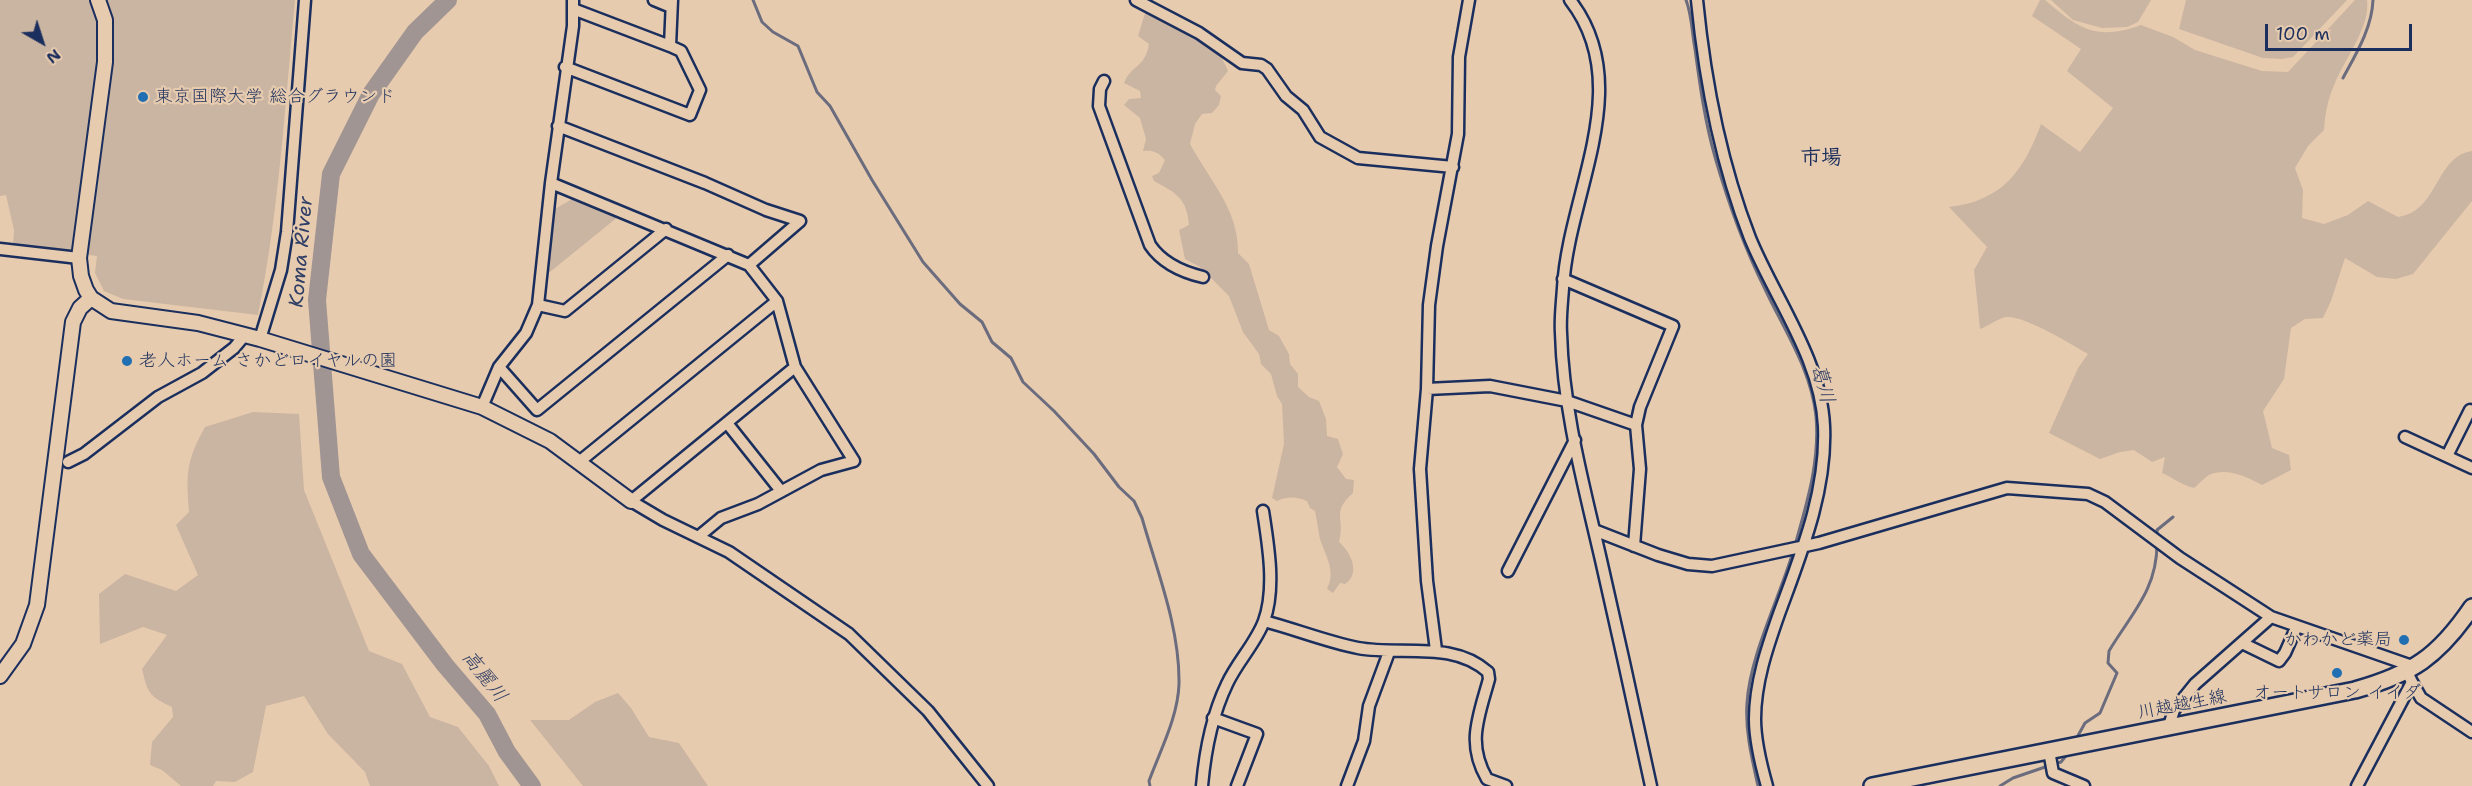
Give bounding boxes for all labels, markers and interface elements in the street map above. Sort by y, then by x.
north arrow [12,12,72,72]
scale bar [2268,12,2415,50]
text: 100 m [2276,22,2330,46]
text: N [42,44,65,69]
place label: 東京国際大学 総合グラウンド [155,86,395,108]
marker: 東京国際大学 総合グラウンド [136,90,150,104]
district label: 市場 [1800,146,1842,172]
water label: Koma River [285,195,319,309]
place label: 老人ホーム さかどロイヤルの園 [139,350,397,372]
marker: 老人ホーム さかどロイヤルの園 [120,354,134,368]
water label: 葛川 [1805,362,1839,406]
place label: かわかど薬局 [2284,629,2392,651]
marker: かわかど薬局 [2397,633,2411,647]
water label: 高麗川 [456,646,512,708]
marker: オートサロン イイダ [2330,666,2344,680]
place label: オートサロン イイダ [2253,682,2421,704]
street label: 川越越生線 [2136,686,2228,724]

